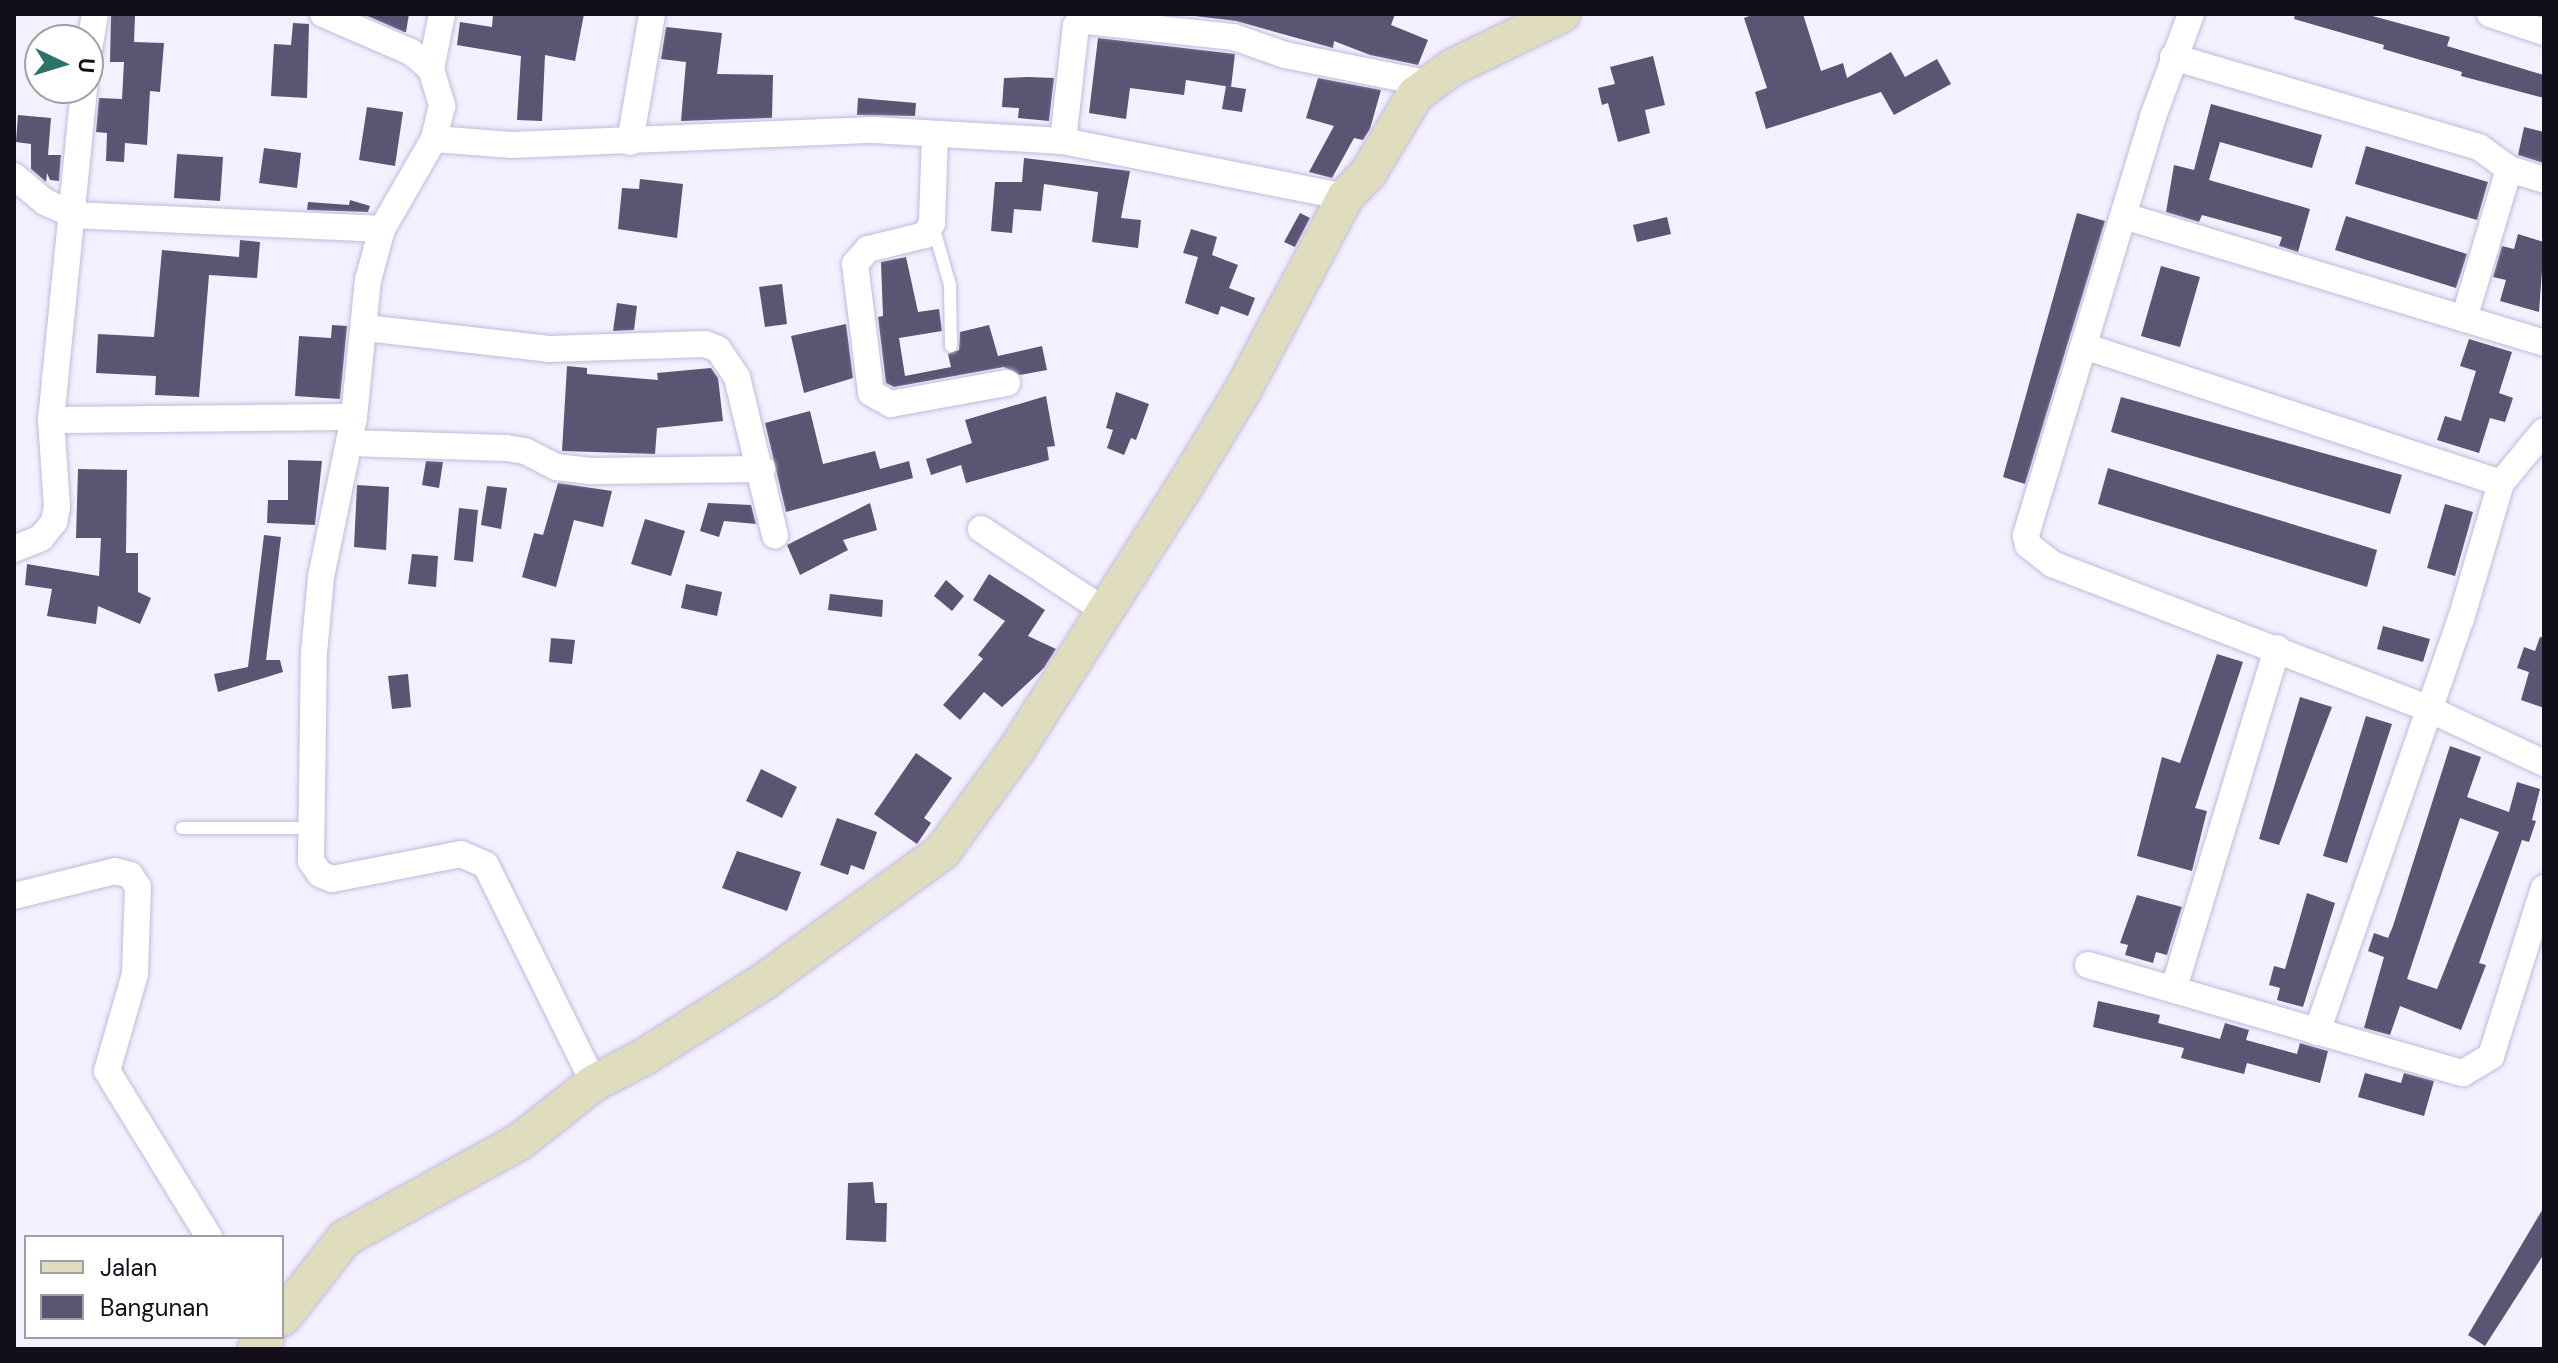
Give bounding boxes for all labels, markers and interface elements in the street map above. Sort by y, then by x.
north arrow [24,24,104,104]
text: U [71,57,101,74]
legend [24,1235,284,1339]
text: Jalan [100,1252,157,1283]
text: Bangunan [100,1292,209,1323]

